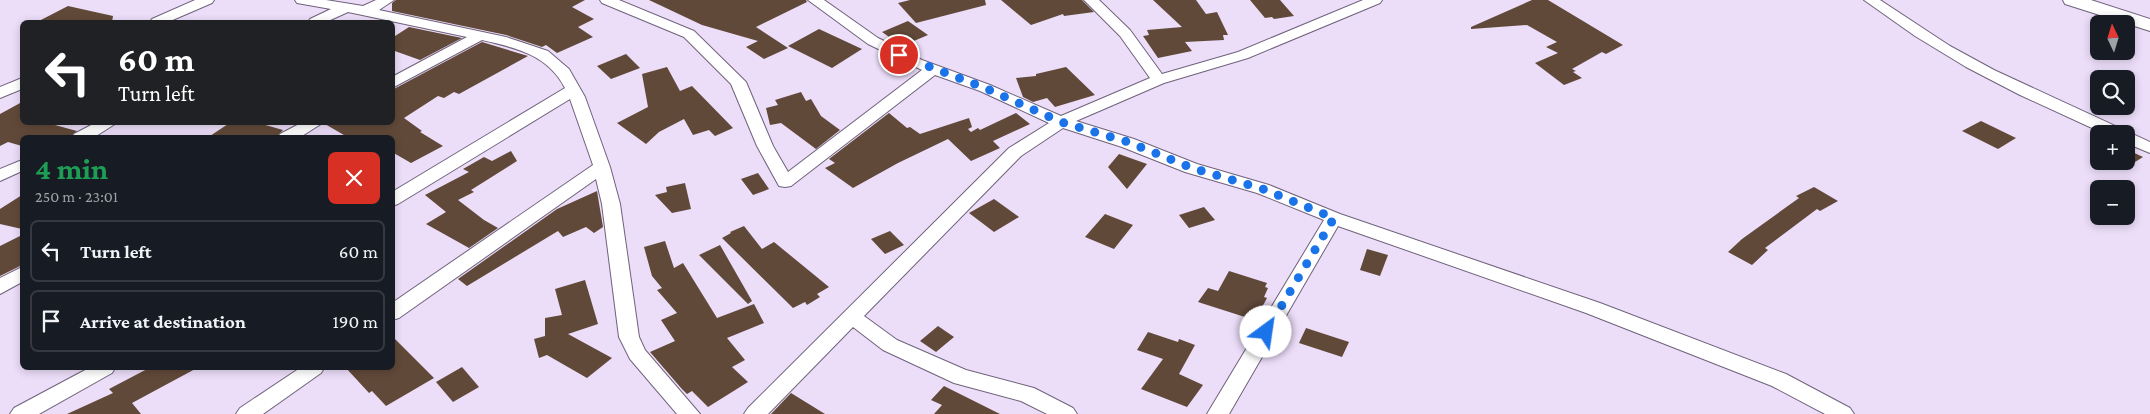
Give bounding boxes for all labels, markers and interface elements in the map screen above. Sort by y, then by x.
north arrow [2090,15,2135,60]
map controls [2090,15,2135,225]
pin [878,34,920,76]
icon: left [35,40,100,105]
text: 60 m [118,40,195,79]
icon: arrive [885,41,913,69]
button: search [2090,70,2135,115]
text: Turn left [118,81,195,106]
button: + [2090,125,2135,170]
text: 4 min [35,152,108,185]
button: close [328,152,380,204]
button: − [2090,180,2135,225]
text: 250 m · 23:01 [35,188,118,205]
icon: left [37,237,65,265]
text: Turn left [80,241,152,262]
text: 60 m [339,241,378,262]
position arrow [1239,305,1291,357]
icon: arrive [37,307,65,335]
text: Arrive at destination [80,311,246,332]
text: 190 m [332,311,378,332]

